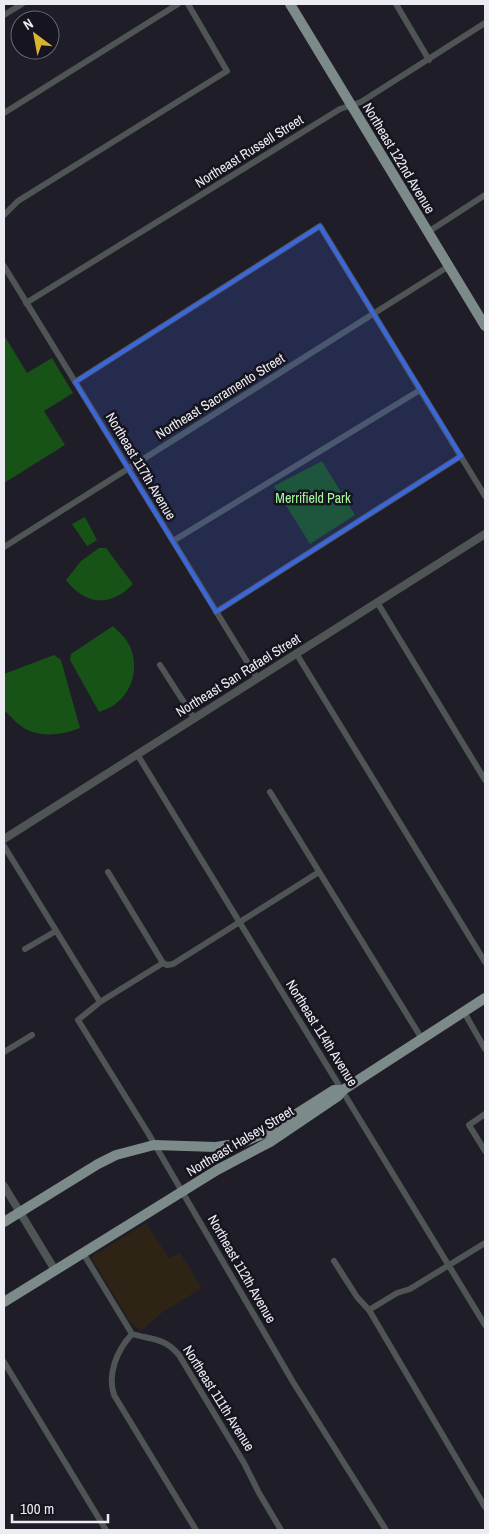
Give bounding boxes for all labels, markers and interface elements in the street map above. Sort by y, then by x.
north arrow [10,10,60,60]
text: N [20,14,36,34]
street label: Northeast 122nd Avenue [359,99,439,217]
street label: Northeast Russell Street [191,110,307,192]
street label: Northeast Sacramento Street [152,349,288,443]
street label: Northeast 117th Avenue [102,409,180,523]
park label: Merrifield Park [275,489,351,507]
street label: Northeast San Rafael Street [172,629,304,721]
street label: Northeast 114th Avenue [282,976,362,1090]
street label: Northeast Halsey Street [183,1102,297,1180]
street label: Northeast 112th Avenue [204,1212,280,1326]
street label: Northeast 111th Avenue [179,1342,259,1454]
scale bar [12,1492,109,1524]
text: 100 m [20,1498,54,1519]

